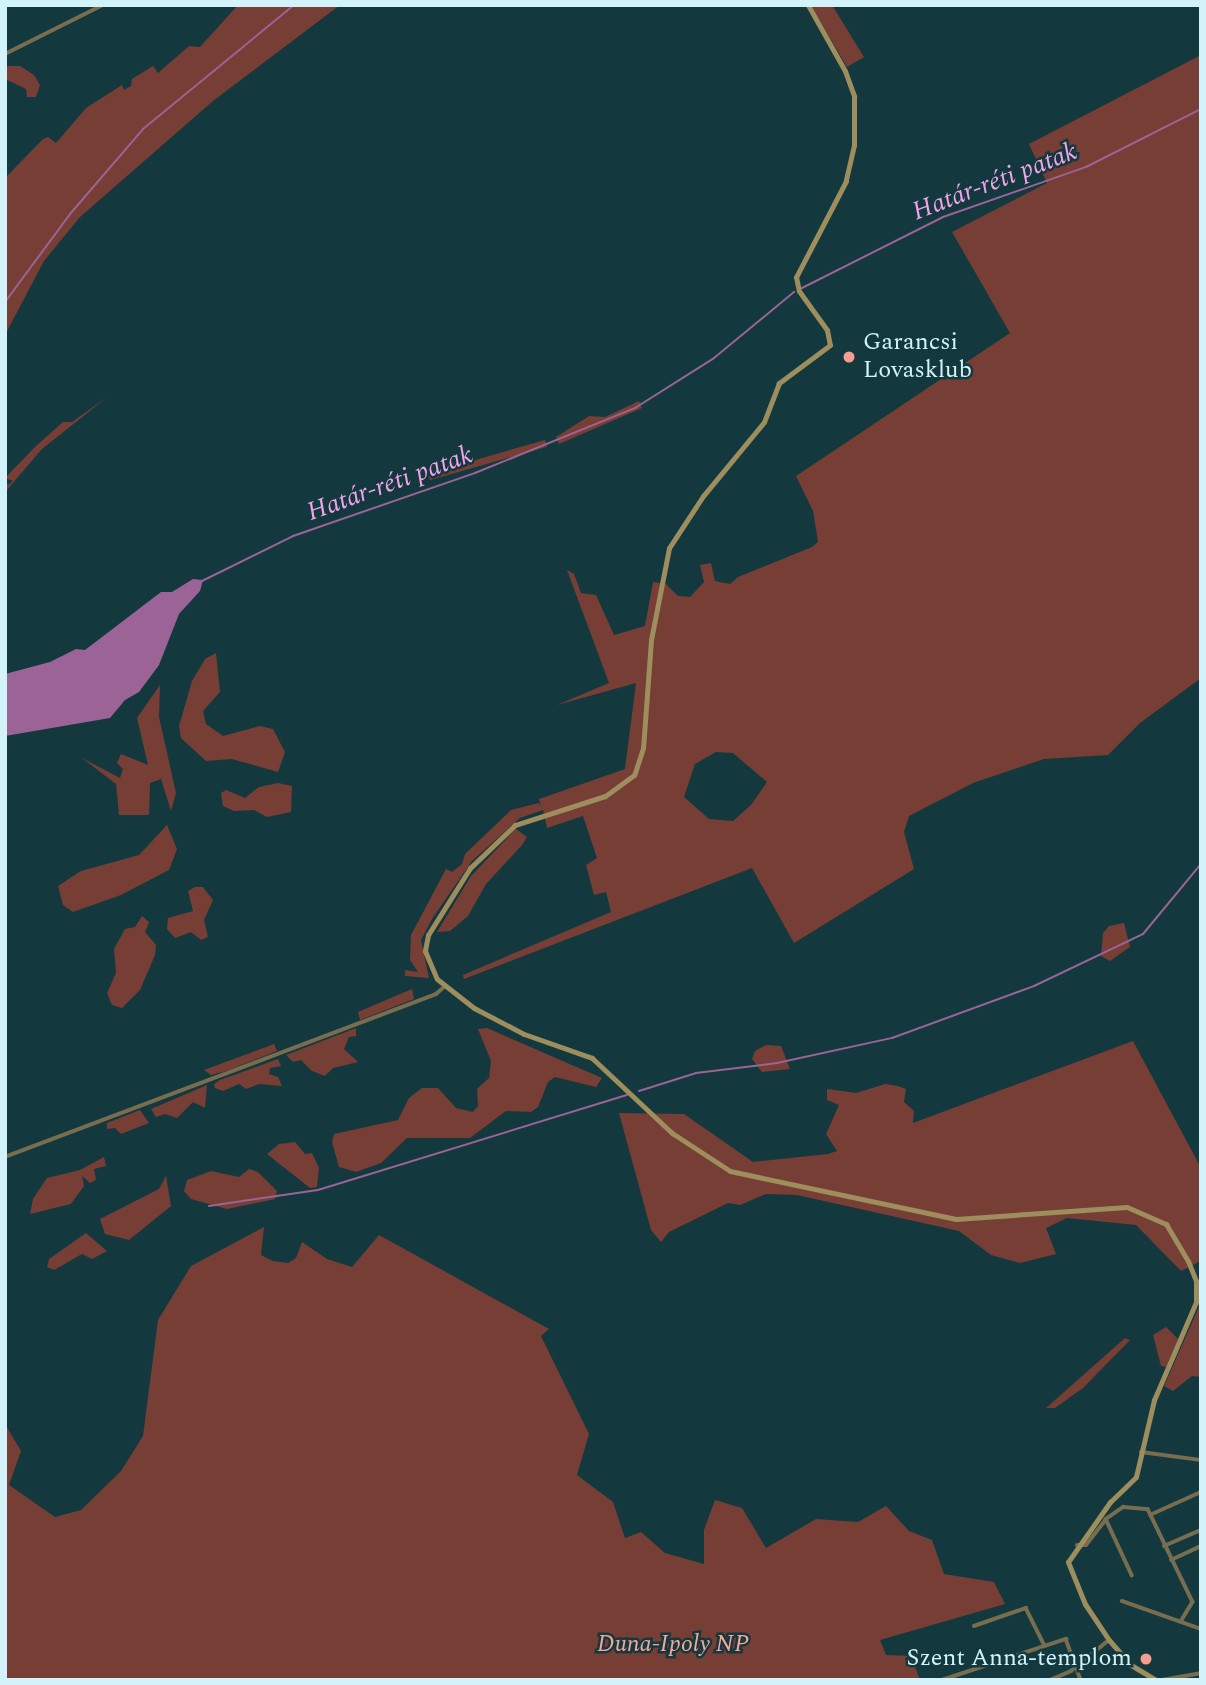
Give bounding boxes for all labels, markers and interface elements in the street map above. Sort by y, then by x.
water label: Határ-réti patak [908,136,1082,228]
place label: Garancsi Lovasklub [863,329,972,385]
marker: Garancsi Lovasklub [841,349,857,365]
water label: Határ-réti patak [303,440,477,528]
park label: Duna-Ipoly NP [597,1631,749,1659]
place label: Szent Anna-templom [907,1645,1132,1673]
marker: Szent Anna-templom [1138,1651,1154,1667]

